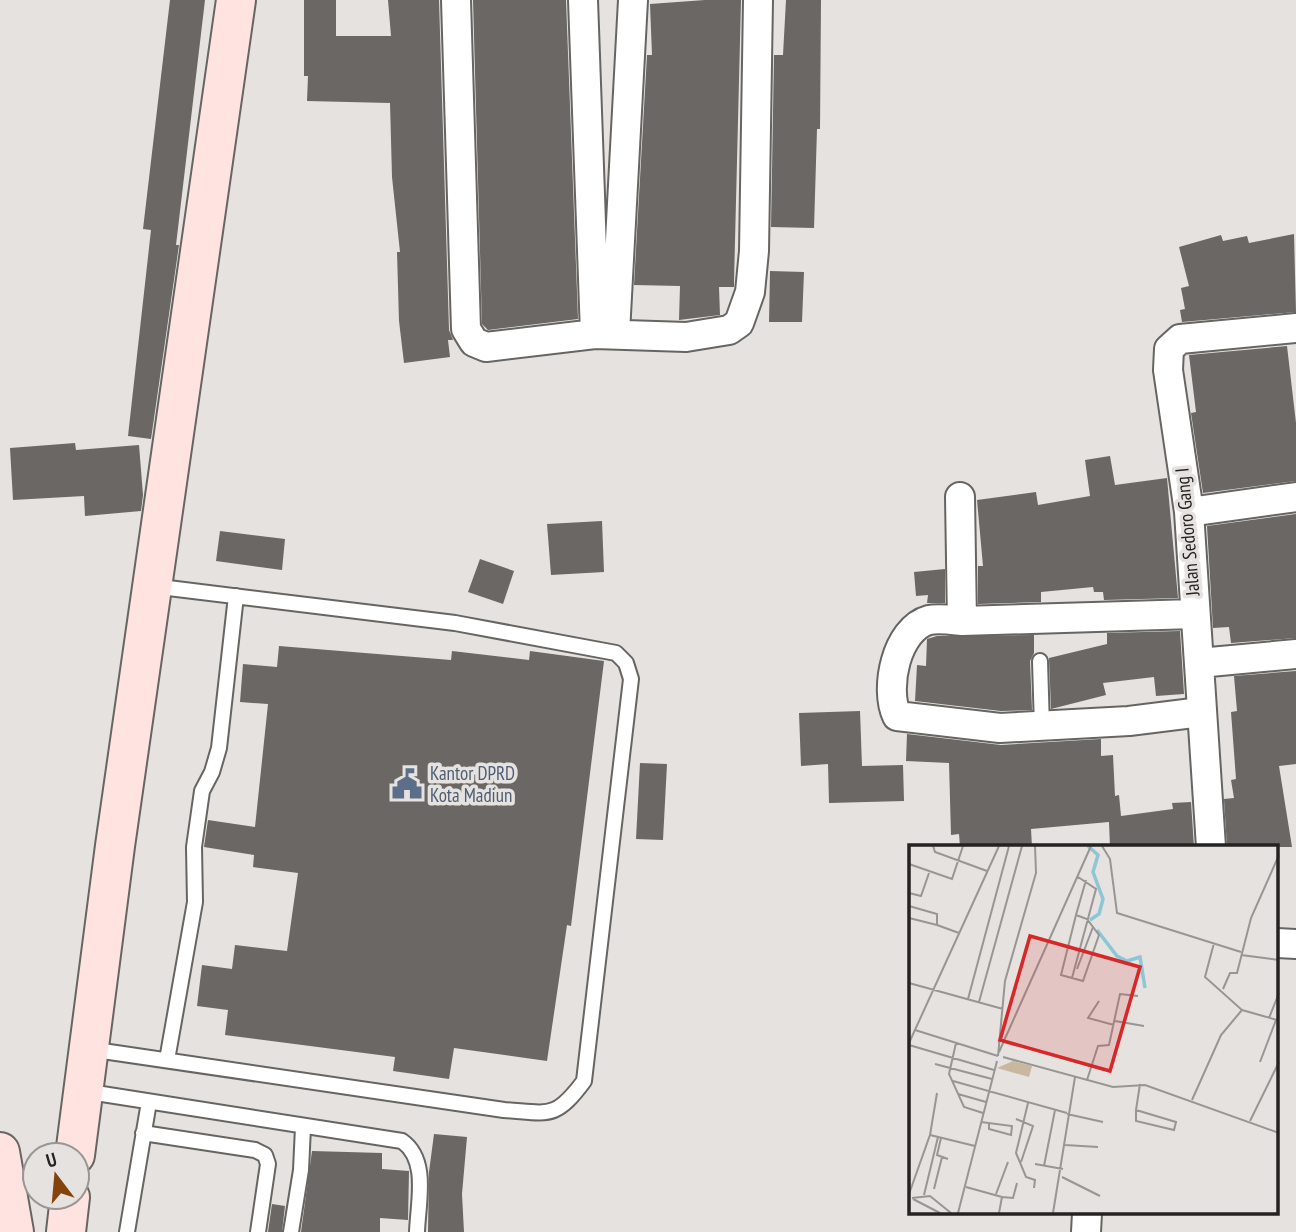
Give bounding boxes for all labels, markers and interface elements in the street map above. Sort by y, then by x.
street label: Jalan Sedoro Gang I [1169,467,1205,598]
place label: Kantor DPRD Kota Madiun [430,761,515,807]
public building icon: Kantor DPRD Kota Madiun [390,767,424,801]
inset map [909,845,1278,1214]
north arrow [21,1141,91,1211]
text: U [43,1147,59,1173]

